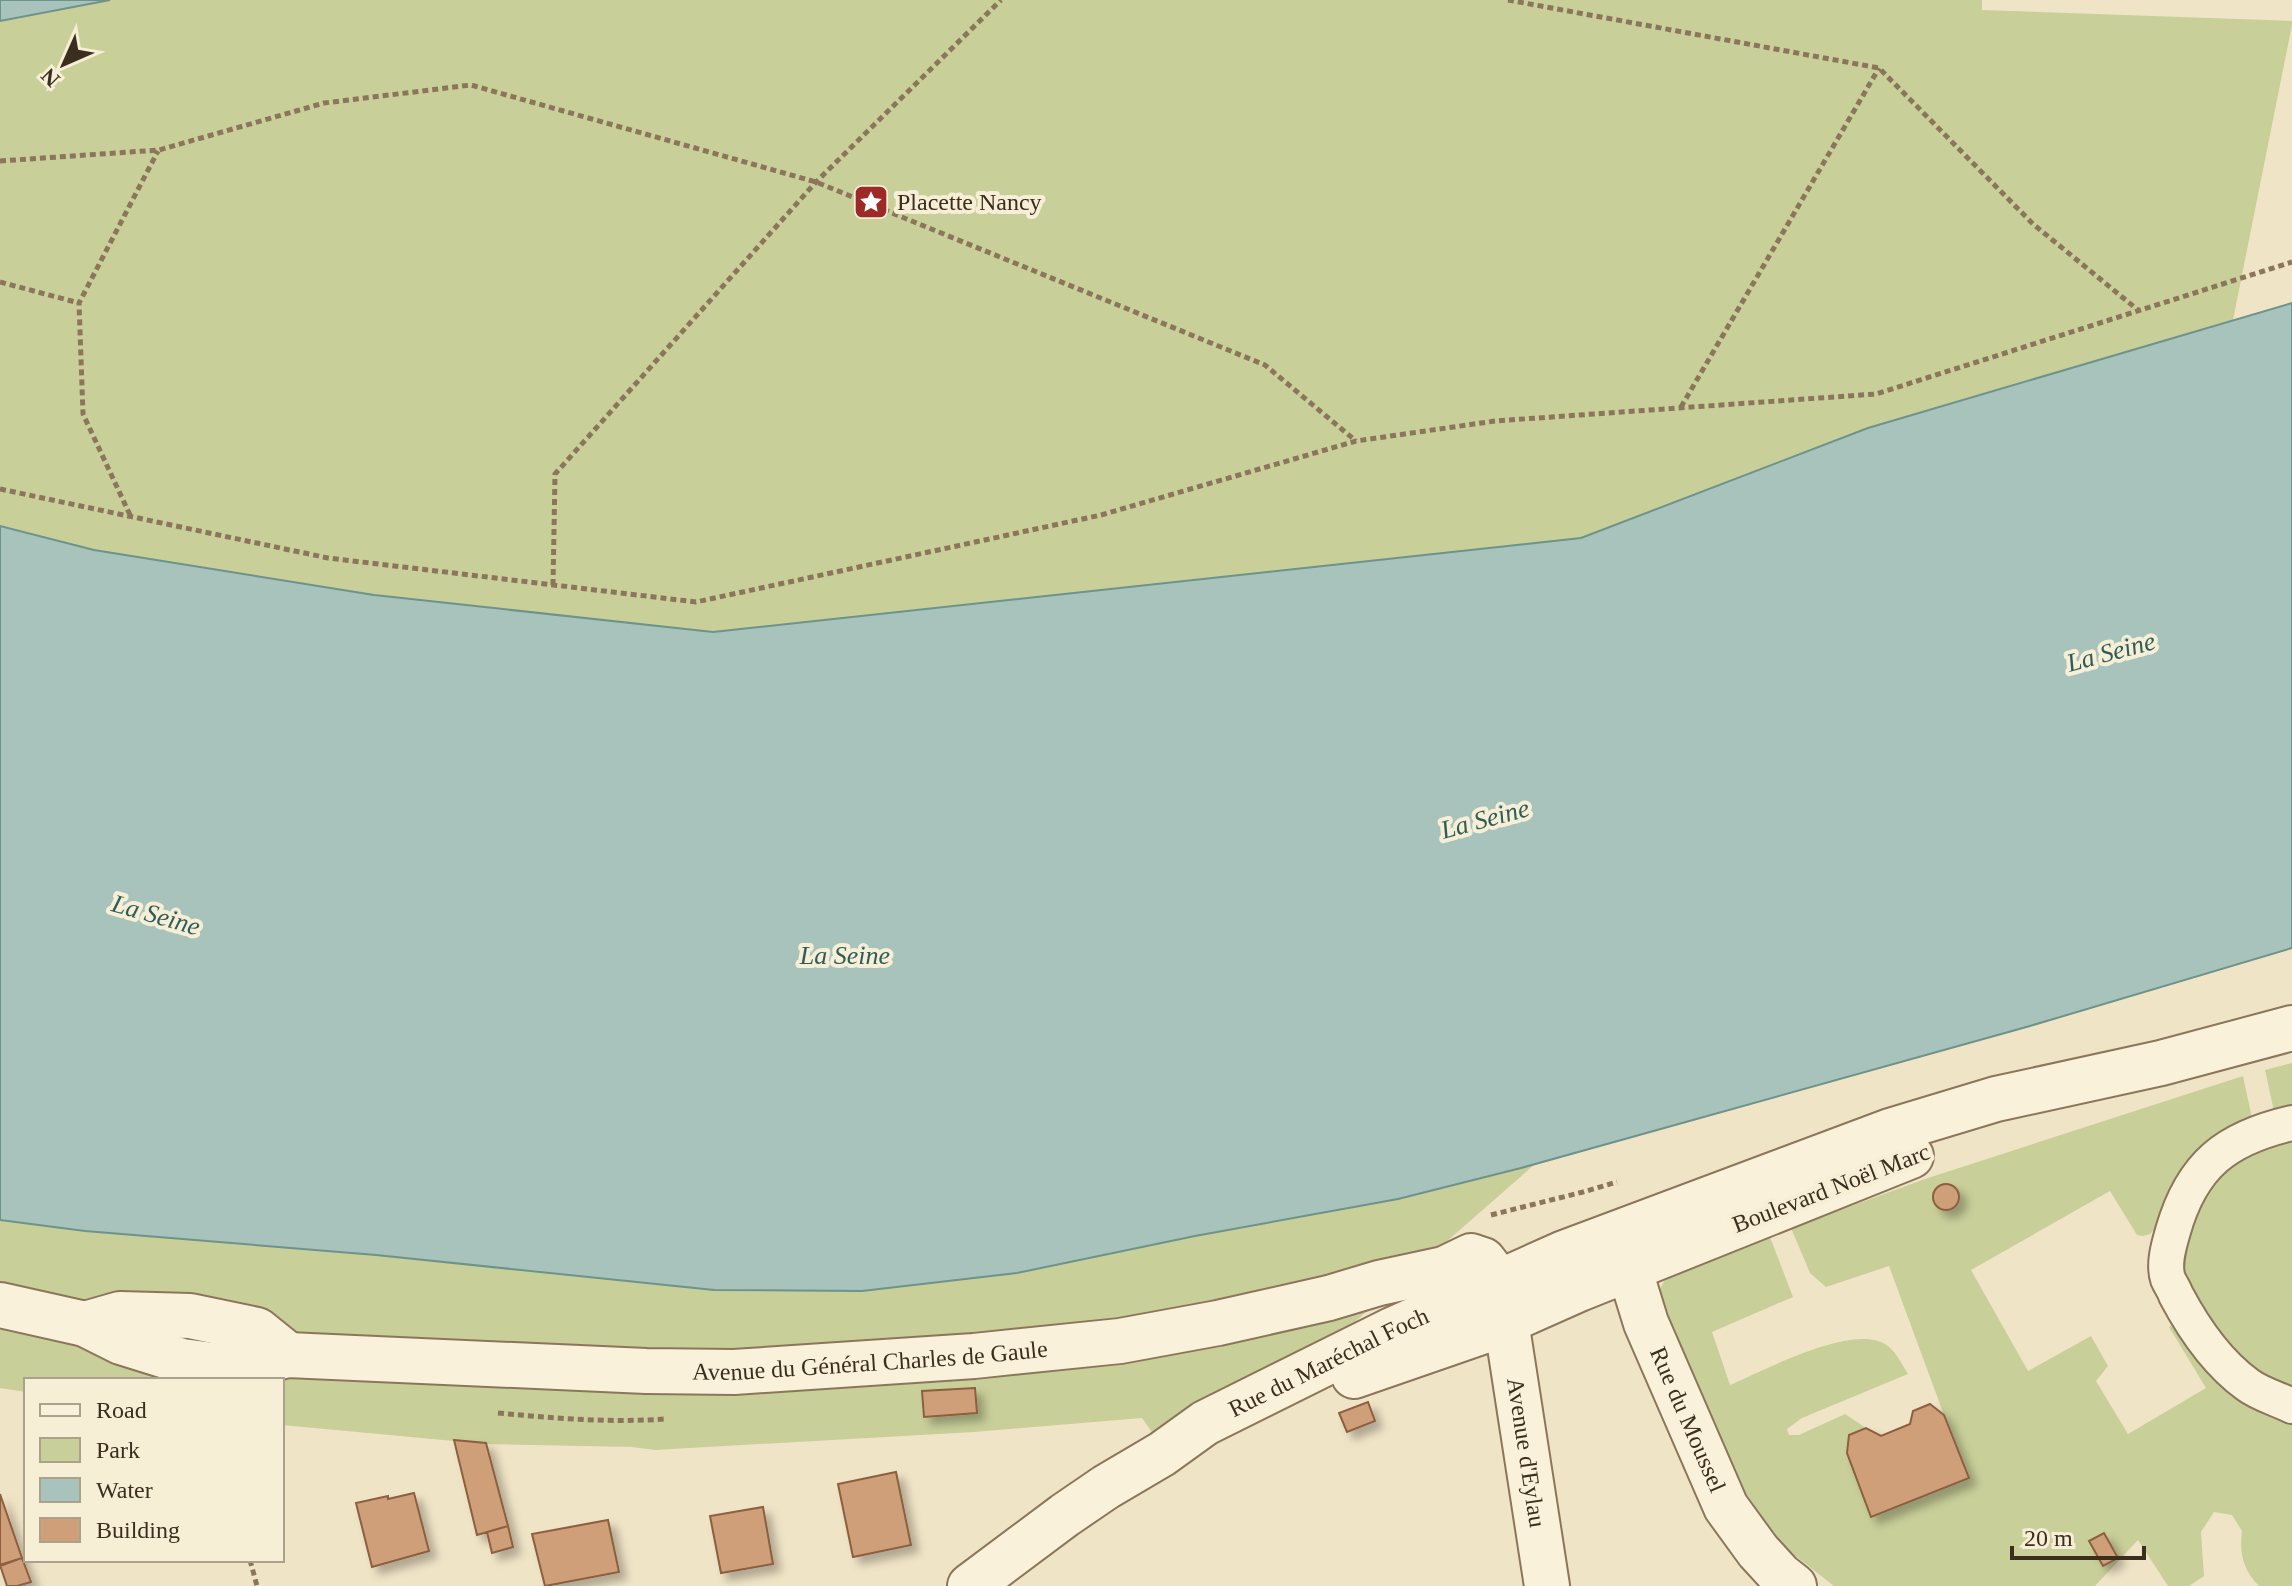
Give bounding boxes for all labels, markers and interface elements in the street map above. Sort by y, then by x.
north arrow [24,24,104,104]
text: N [36,63,65,92]
place icon: Placette Nancy [852,183,890,221]
place label: Placette Nancy [897,189,1042,215]
water label: La Seine [2063,626,2158,678]
water label: La Seine [1437,793,1532,845]
water label: La Seine [108,888,203,941]
water label: La Seine [799,941,890,970]
street label: Boulevard Noël Marc [1729,1138,1933,1238]
street label: Rue du Maréchal Foch [1224,1302,1432,1422]
street label: Avenue du Général Charles de Gaule [692,1336,1049,1385]
street label: Rue du Moussel [1645,1343,1731,1497]
street label: Avenue d'Eylau [1502,1376,1551,1529]
legend [24,1378,284,1562]
text: Road [96,1397,147,1423]
text: Park [96,1437,140,1463]
text: Water [96,1477,153,1503]
scale bar [2012,1510,2144,1560]
text: Building [96,1517,180,1543]
text: 20 m [2024,1525,2073,1551]

